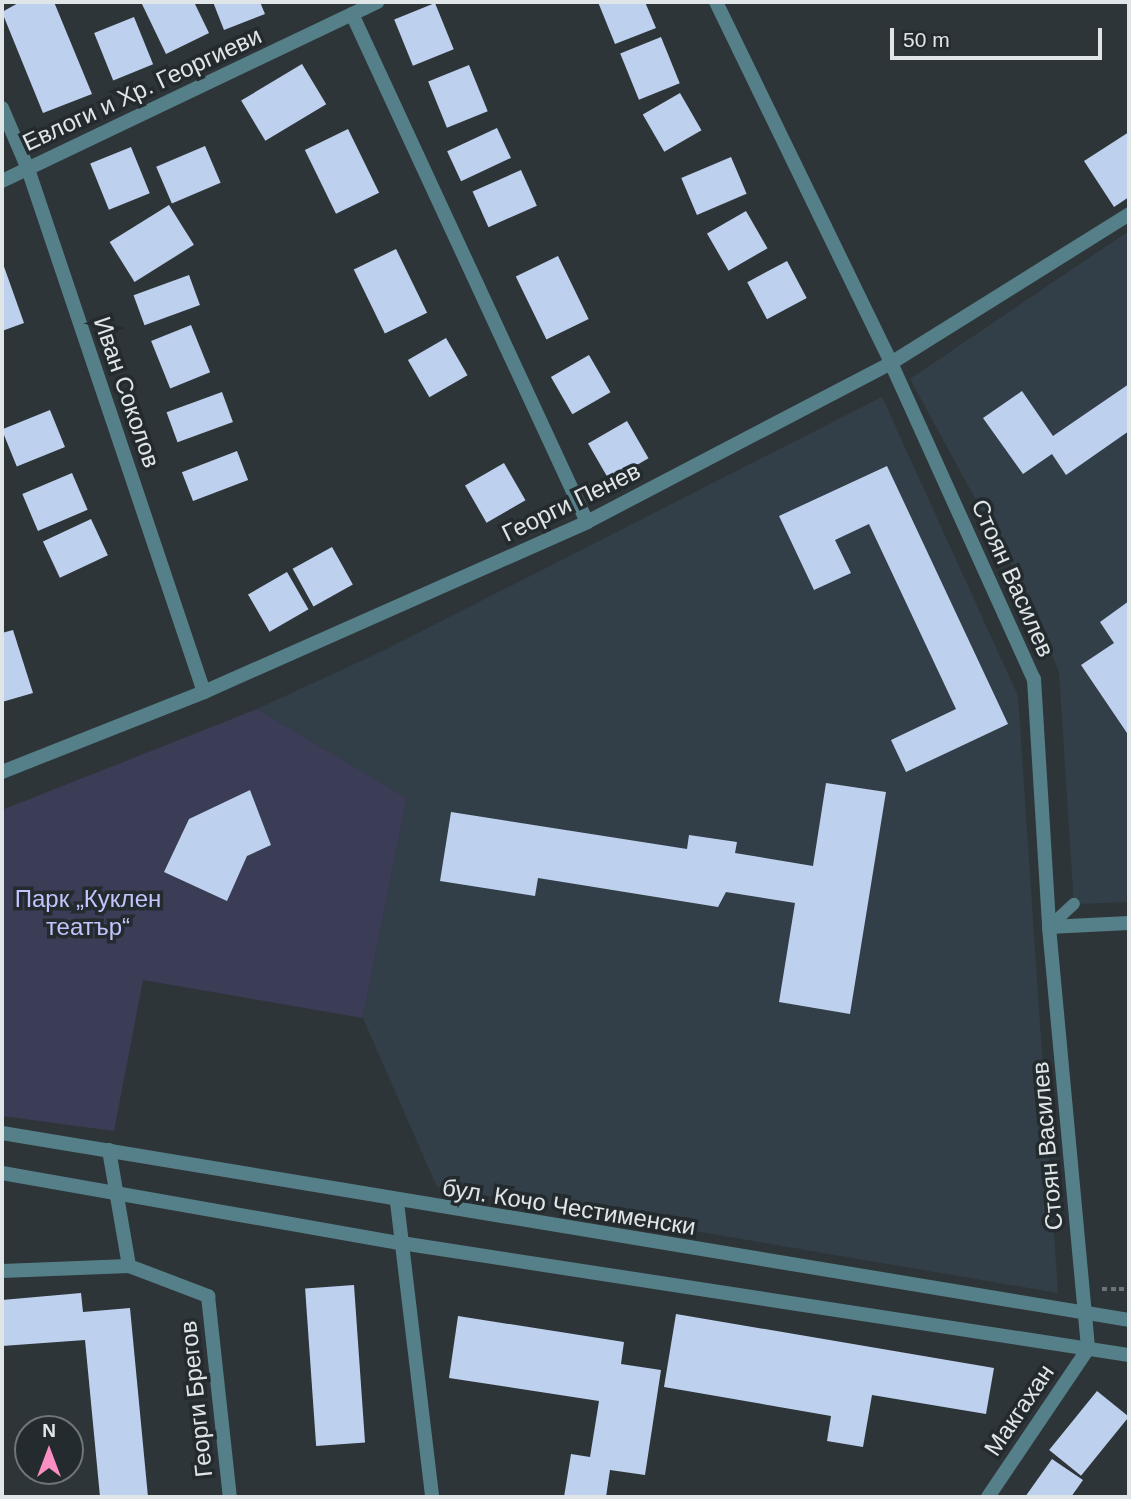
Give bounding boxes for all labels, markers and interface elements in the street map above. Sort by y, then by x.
scale bar [893,14,1105,58]
street label: Евлоги и Хр. Георгиеви [18,21,266,157]
text: 50 m [903,28,950,51]
street label: Иван Соколов [88,313,166,471]
street label: Георги Пенев [497,456,645,548]
street label: Стоян Василев [965,495,1061,661]
park label: Парк „Куклен театър“ [15,885,161,941]
street label: Стоян Василев [1025,1060,1069,1232]
street label: бул. Кочо Честименски [440,1173,698,1241]
street label: Георги Брегов [173,1319,219,1479]
street label: Макгахан [978,1359,1060,1461]
north arrow [14,1415,84,1485]
text: N [42,1420,56,1441]

